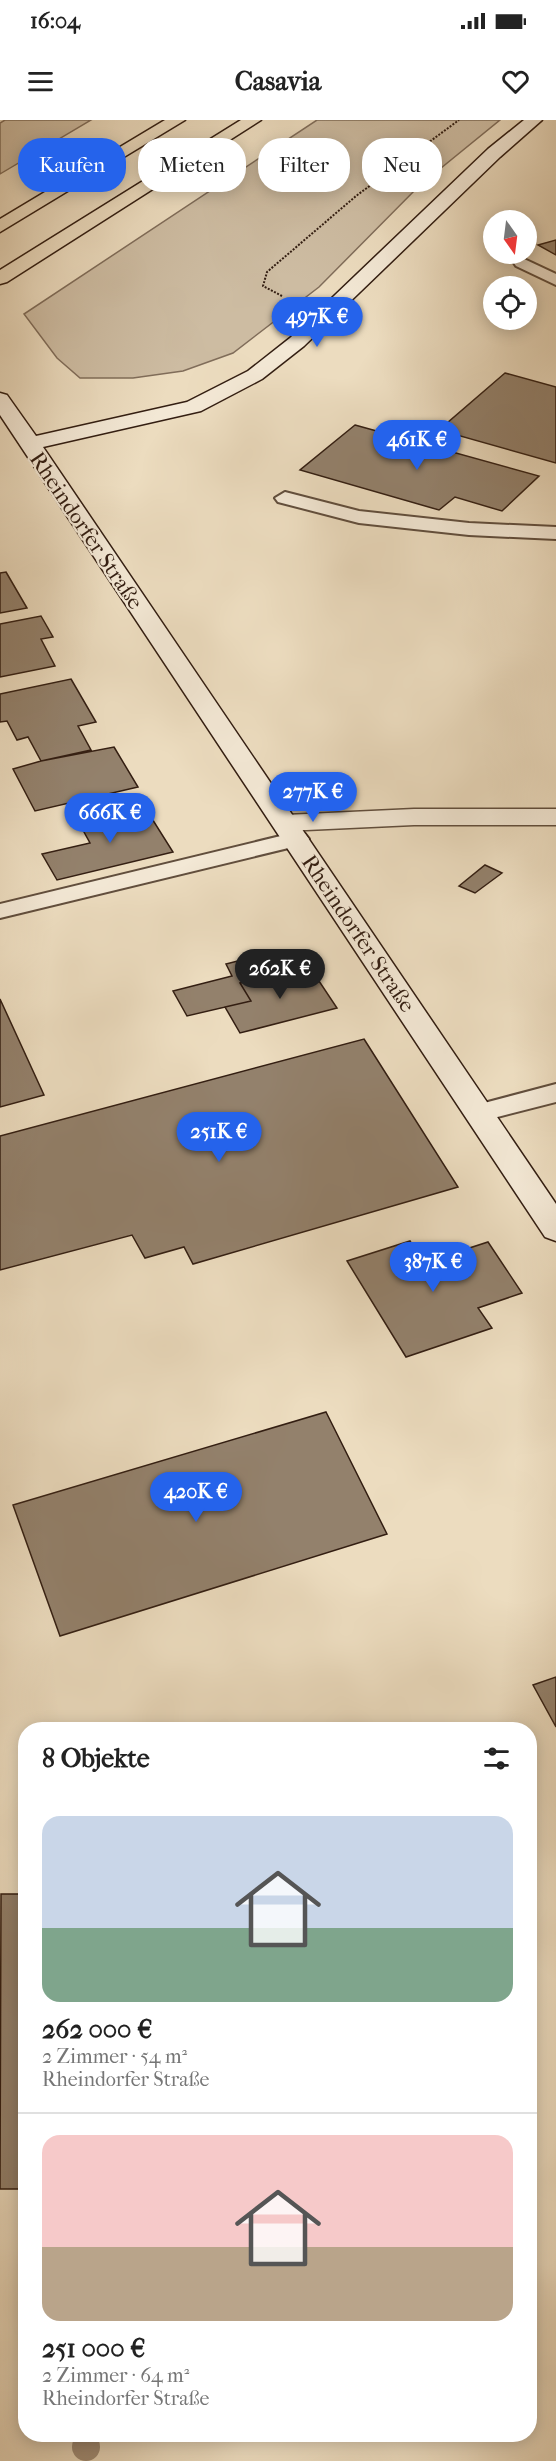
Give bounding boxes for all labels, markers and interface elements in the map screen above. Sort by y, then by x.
text: 16:04 [30,8,80,34]
icon: menu [24,65,57,98]
text: Casavia [235,65,321,97]
icon: heart [499,65,532,98]
chip: Kaufen [18,138,126,192]
chip: Mieten [138,138,246,192]
chip: Filter [258,138,350,192]
chip: Neu [362,138,442,192]
north arrow [483,210,537,264]
map controls [483,210,537,330]
button: locate [483,276,537,330]
pin: 497K € [268,297,366,348]
text: 497K € [286,305,348,328]
pin: 461K € [368,420,466,471]
text: 461K € [387,428,447,451]
street label: Rheindorfer Straße [24,447,149,614]
pin: 277K € [264,772,362,823]
text: 277K € [283,780,343,803]
pin: 666K € [61,793,159,844]
text: 666K € [78,801,142,824]
street label: Rheindorfer Straße [296,850,421,1017]
pin: 262K € [231,949,329,1000]
text: 262K € [249,957,311,980]
pin: 251K € [170,1112,268,1163]
text: 251K € [191,1120,247,1143]
pin: 387K € [384,1242,482,1293]
text: 387K € [404,1250,462,1273]
pin: 420K € [147,1472,245,1523]
text: 420K € [164,1480,228,1503]
icon: filters [480,1742,513,1775]
text: 8 Objekte [42,1743,150,1774]
icon: home [224,1855,332,1963]
text: 262 000 € [42,2014,152,2045]
text: 2 Zimmer · 54 m² [42,2045,187,2068]
text: Rheindorfer Straße [42,2068,209,2091]
icon: home [224,2174,332,2282]
text: 251 000 € [42,2333,146,2364]
text: 2 Zimmer · 64 m² [42,2364,189,2387]
text: Rheindorfer Straße [42,2387,209,2410]

